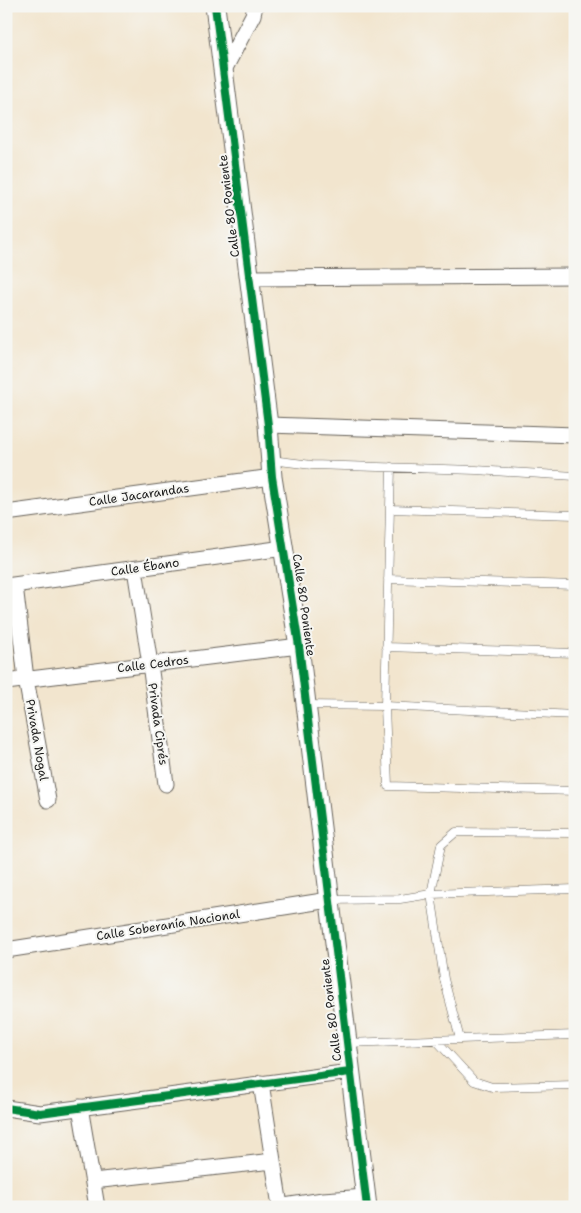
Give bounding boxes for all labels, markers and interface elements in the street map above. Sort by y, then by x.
street label: Calle 80 Poniente [215,154,243,258]
street label: Calle Jacarandas [88,480,190,510]
street label: Calle 80 Poniente [289,553,319,657]
street label: Calle Ébano [110,554,180,580]
street label: Calle Cedros [116,652,190,676]
street label: Privada Ciprés [144,682,172,766]
street label: Privada Nogal [22,698,52,782]
street label: Calle Soberanía Nacional [95,906,241,944]
street label: Calle 80 Poniente [317,958,345,1062]

